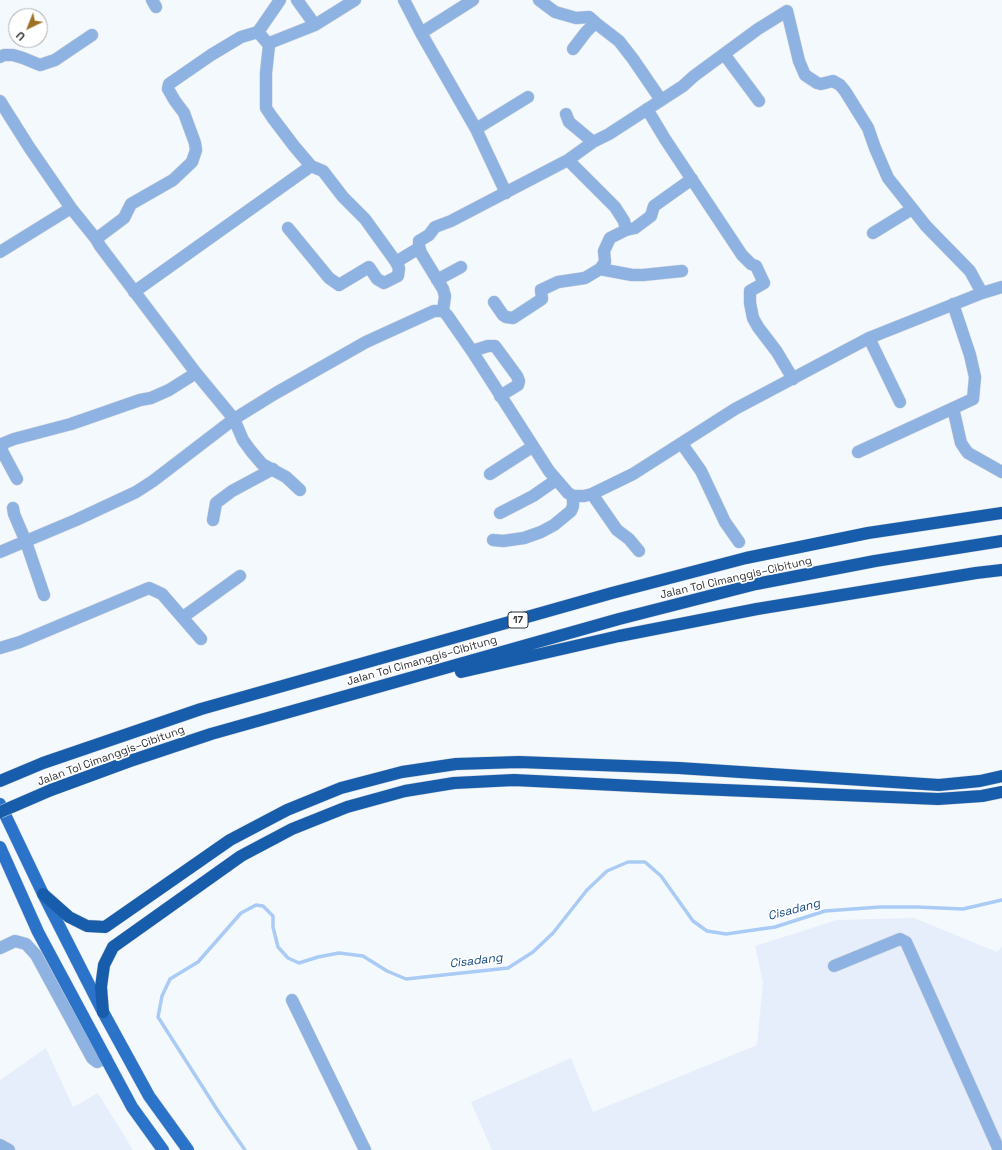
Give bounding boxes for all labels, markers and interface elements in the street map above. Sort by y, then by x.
north arrow [8,8,48,48]
text: U [13,28,28,44]
street label: Jalan Tol Cimanggis–Cibitung [659,554,813,602]
road number: 17 [508,612,528,628]
street label: Jalan Tol Cimanggis–Cibitung [345,633,499,689]
street label: Jalan Tol Cimanggis–Cibitung [36,723,186,789]
water label: Cisadang [766,896,822,924]
water label: Cisadang [449,951,503,971]

